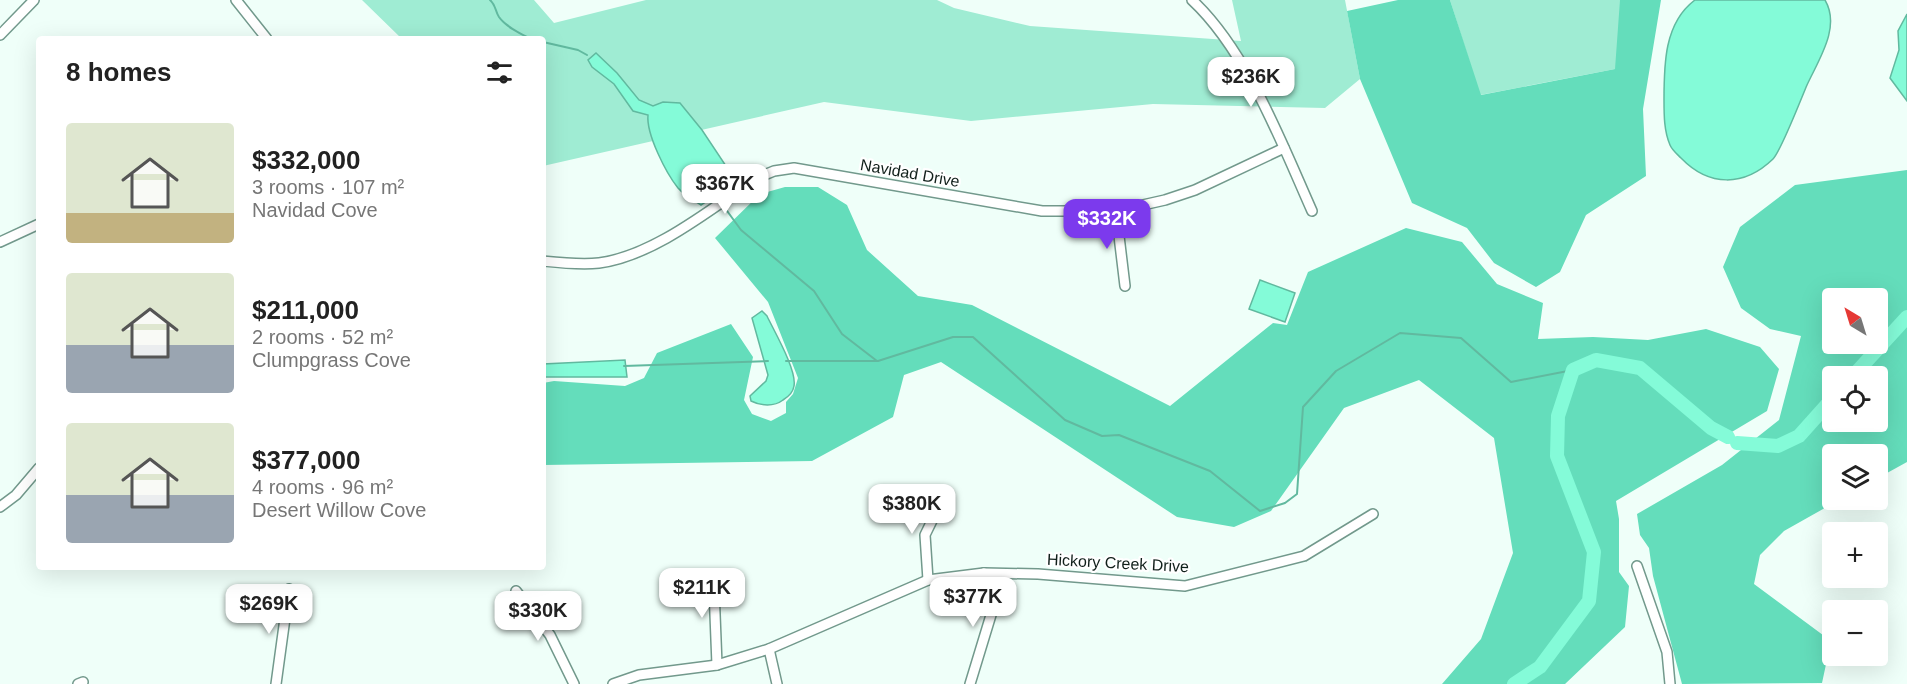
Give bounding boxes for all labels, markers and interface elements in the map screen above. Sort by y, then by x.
icon: filters [483,56,516,89]
text: 8 homes [66,57,172,87]
pin: $236K [1209,57,1293,108]
text: $236K [1222,65,1280,87]
text: $332,000 [252,145,360,175]
icon: home [114,147,186,219]
street label: Navidad Drive [859,156,961,190]
pin: $367K [683,164,767,215]
text: $367K [696,172,754,194]
text: 3 rooms · 107 m² [252,176,404,198]
text: Navidad Cove [252,199,378,221]
pin: $332K [1065,199,1149,250]
text: $332K [1078,207,1136,229]
north arrow [1822,288,1888,354]
map controls [1822,288,1888,666]
text: $211,000 [252,295,359,325]
icon: home [114,297,186,369]
text: 2 rooms · 52 m² [252,326,393,348]
text: Clumpgrass Cove [252,349,411,371]
button: locate [1822,366,1888,432]
button: layers [1822,444,1888,510]
text: $377,000 [252,445,360,475]
icon: home [114,447,186,519]
text: 4 rooms · 96 m² [252,476,393,498]
pin: $380K [870,484,954,535]
text: $380K [883,492,941,514]
text: Desert Willow Cove [252,499,426,521]
button: + [1822,522,1888,588]
street label: Hickory Creek Drive [1047,551,1190,575]
pin: $211K [660,568,744,619]
text: $211K [673,576,731,598]
pin: $377K [931,577,1015,628]
pin: $269K [227,584,311,635]
text: $377K [944,585,1002,607]
pin: $330K [496,591,580,642]
text: $269K [240,592,298,614]
text: $330K [509,599,567,621]
button: − [1822,600,1888,666]

